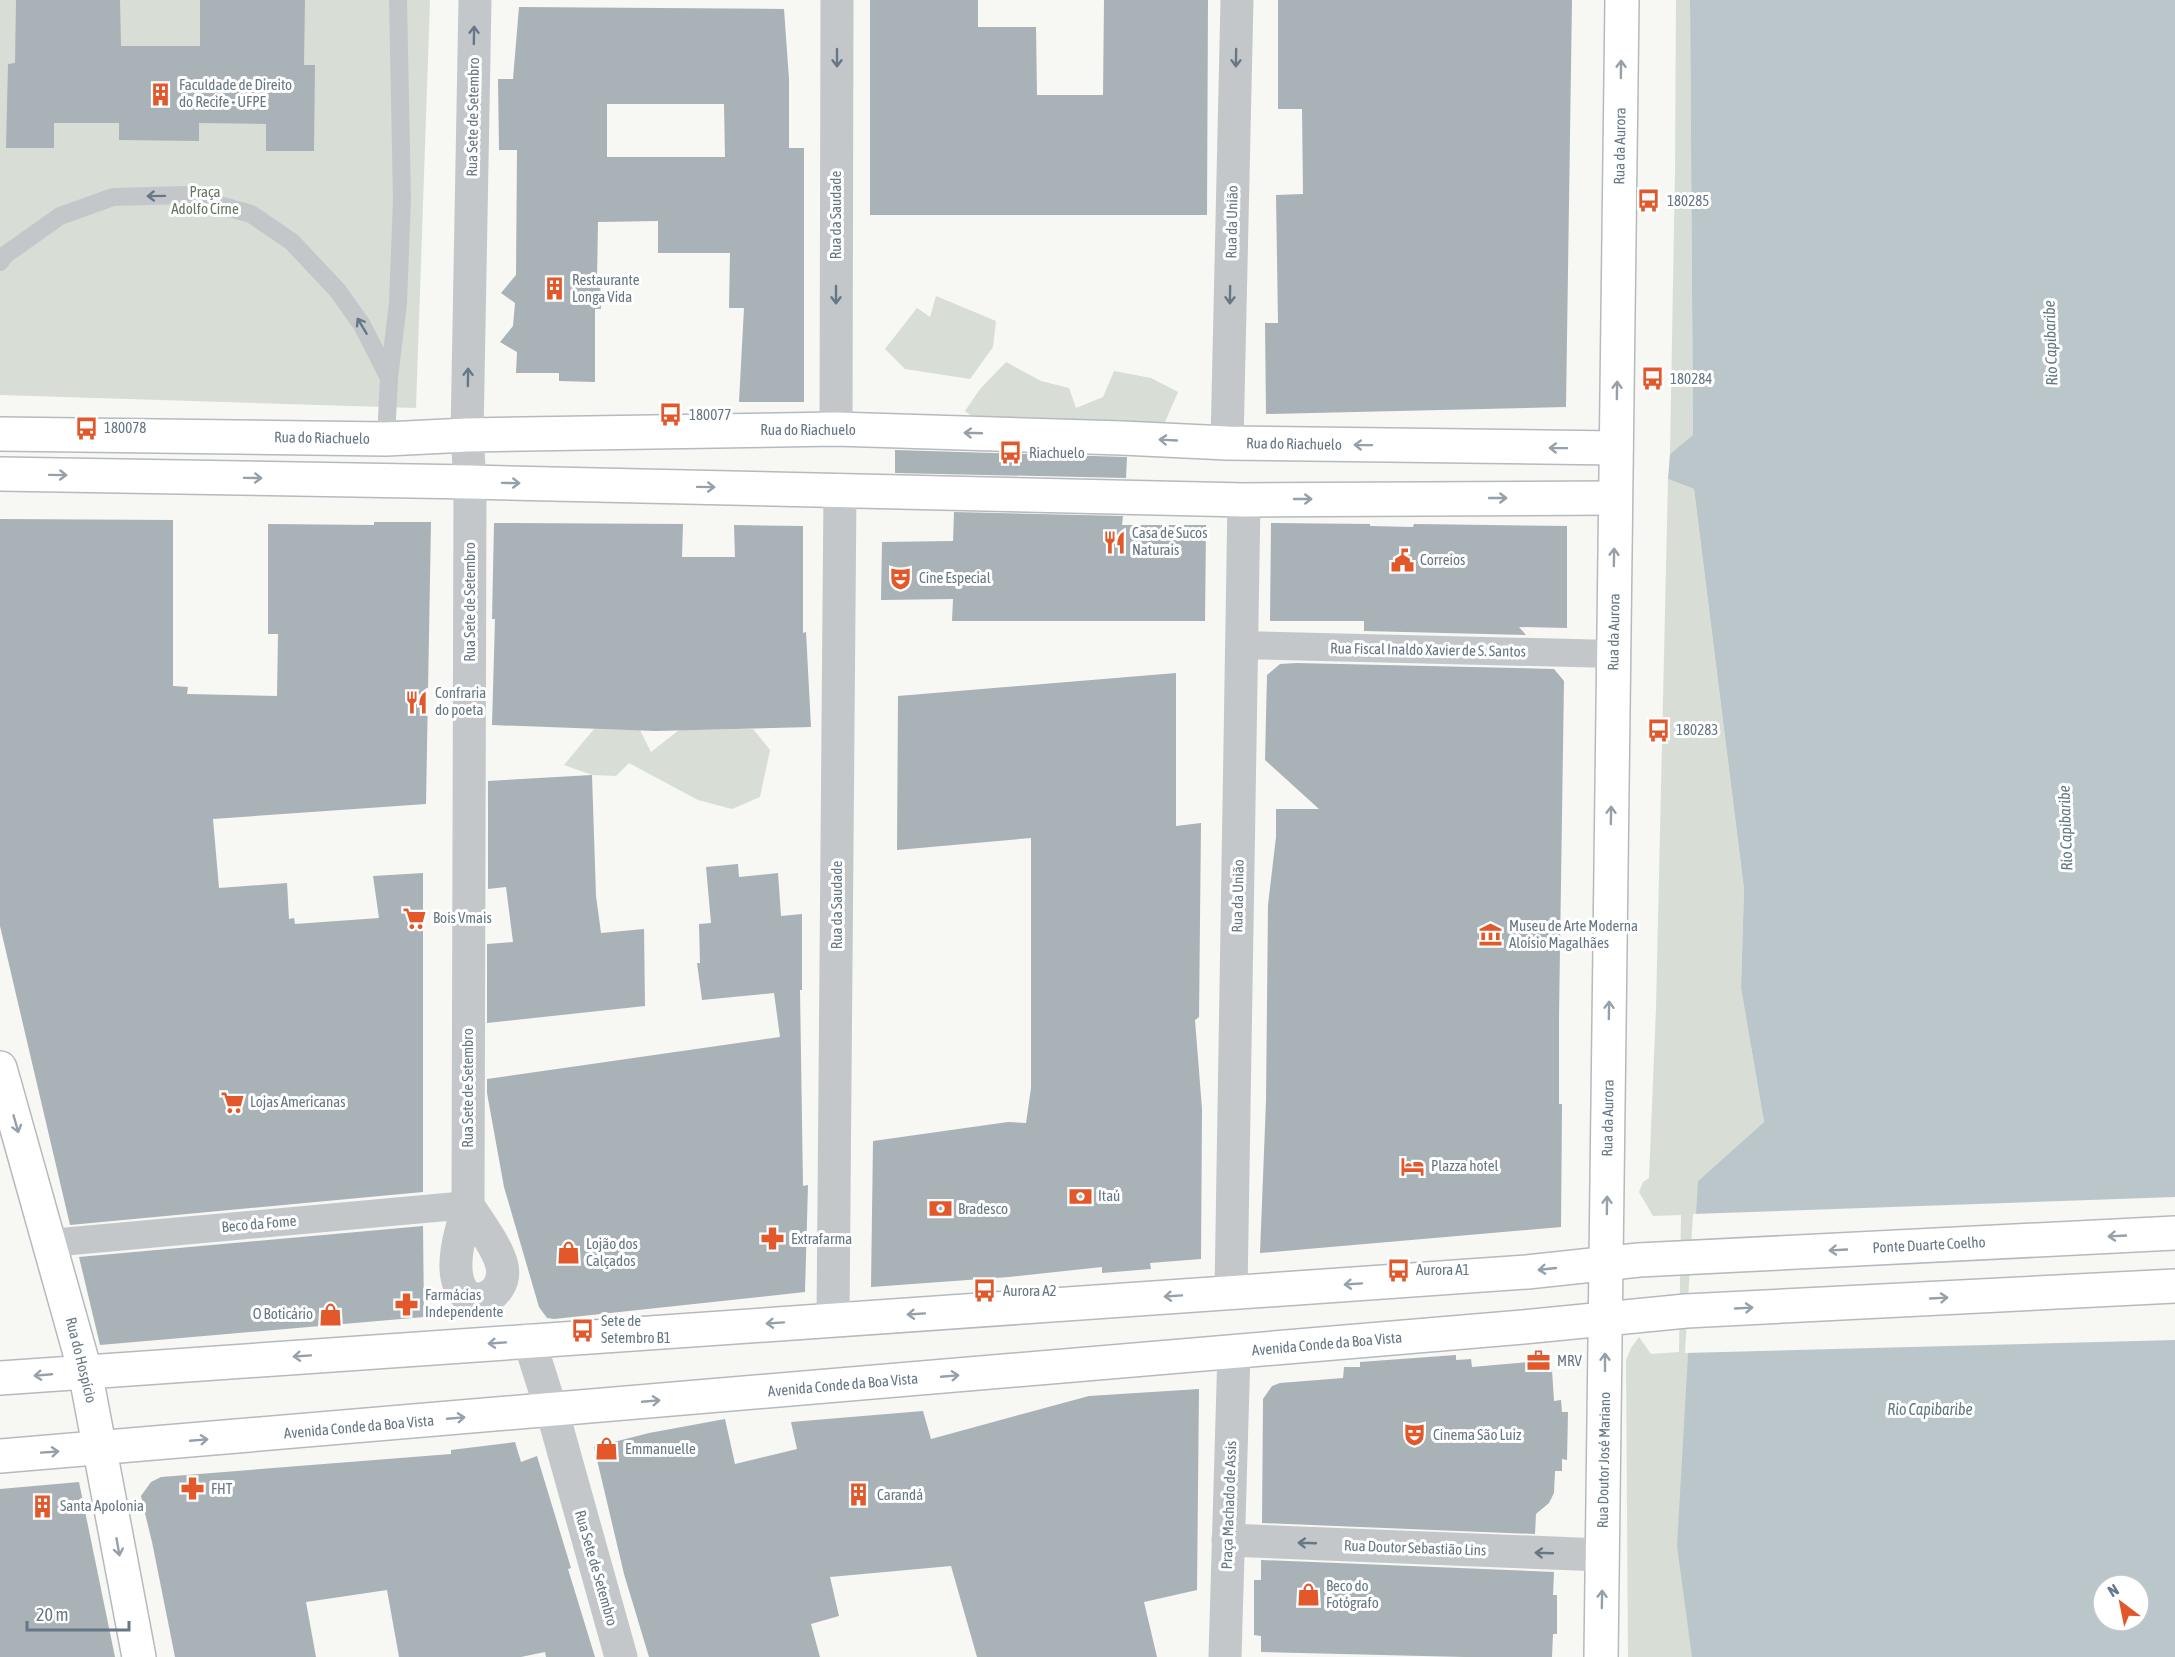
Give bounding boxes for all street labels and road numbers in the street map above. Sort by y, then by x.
street label: Rua Sete de Setembro [463,57,482,177]
street label: Rua da Aurora [1610,107,1629,185]
street label: Rua da Saudade [827,171,844,259]
street label: Rua da União [1222,185,1241,259]
street label: Rua do Riachuelo [760,421,856,438]
street label: Rua do Riachuelo [274,428,370,447]
street label: Rua do Riachuelo [1246,434,1342,453]
street label: Rua Sete de Setembro [461,542,478,662]
street label: Rua da Aurora [1604,593,1623,671]
street label: Rua Fiscal Inaldo Xavier de S. Santos [1330,639,1526,660]
street label: Rua da União [1228,859,1247,933]
street label: Rua da Saudade [828,861,845,949]
street label: Rua Sete de Setembro [459,1028,476,1148]
street label: Rua da Aurora [1598,1079,1617,1157]
street label: Beco da Fome [221,1212,297,1235]
street label: Ponte Duarte Coelho [1872,1233,1986,1256]
street label: Rua do Hospício [63,1315,100,1404]
street label: Avenida Conde da Boa Vista [1251,1328,1403,1359]
street label: Avenida Conde da Boa Vista [767,1369,919,1400]
street label: Rua Doutor José Mariano [1594,1392,1613,1528]
street label: Avenida Conde da Boa Vista [283,1411,435,1442]
street label: Praça Machado de Assis [1218,1440,1239,1570]
street label: Rua Sete de Setembro [572,1508,621,1628]
street label: Rua Doutor Sebastião Lins [1344,1537,1486,1558]

